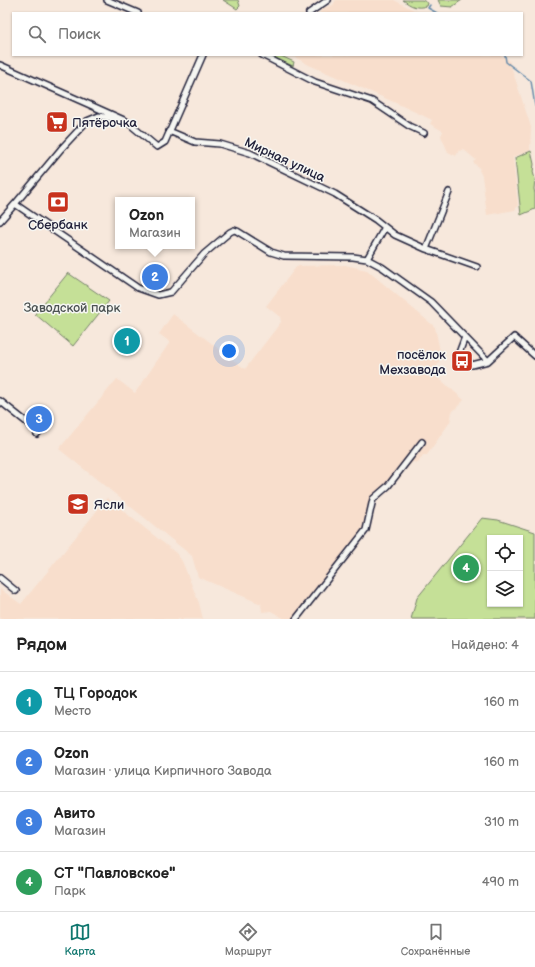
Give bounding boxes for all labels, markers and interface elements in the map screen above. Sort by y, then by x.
search box [12,12,523,56]
icon: search [26,23,48,45]
text: Поиск [58,25,101,44]
supermarket icon: Пятёрочка [44,109,70,135]
place label: Пятёрочка [72,115,137,131]
street label: Мирная улица [242,134,328,186]
bank icon: Сбербанк [45,189,71,215]
popup [115,197,195,249]
text: Ozon [129,206,164,225]
place label: Сбербанк [28,217,88,233]
text: Магазин [129,225,181,241]
pin: 2 [142,262,168,292]
park label: Заводской парк [24,300,120,316]
pin: 1 [114,326,140,356]
your location [219,341,239,361]
place label: посёлок Мехзавода [379,347,446,378]
bus stop icon: посёлок Мехзавода [449,348,475,374]
pin: 3 [26,404,52,434]
school or university icon: Ясли [65,491,91,517]
place label: Ясли [94,497,124,513]
map controls [487,535,523,607]
button: locate [487,535,523,571]
pin: 4 [453,553,479,583]
button: layers [487,571,523,607]
text: Рядом [16,635,67,655]
text: Найдено: 4 [451,637,519,653]
text: ТЦ Городок [54,684,137,703]
text: 1 [26,694,32,710]
text: 160 m [484,694,519,710]
text: Место [54,703,91,719]
text: Ozon [54,744,89,763]
text: 2 [25,754,33,770]
text: 160 m [484,754,519,770]
text: Магазин · улица Кирпичного Завода [54,763,272,779]
text: Авито [54,804,95,823]
text: 3 [25,814,33,830]
text: 310 m [484,814,519,830]
text: Магазин [54,823,106,839]
text: СТ "Павловское" [54,864,176,883]
text: 4 [25,874,33,890]
text: 490 m [482,874,519,890]
text: Парк [54,883,86,899]
tab: Карта [65,921,96,958]
tab: Маршрут [225,921,272,958]
tab: Сохранённые [401,921,470,958]

